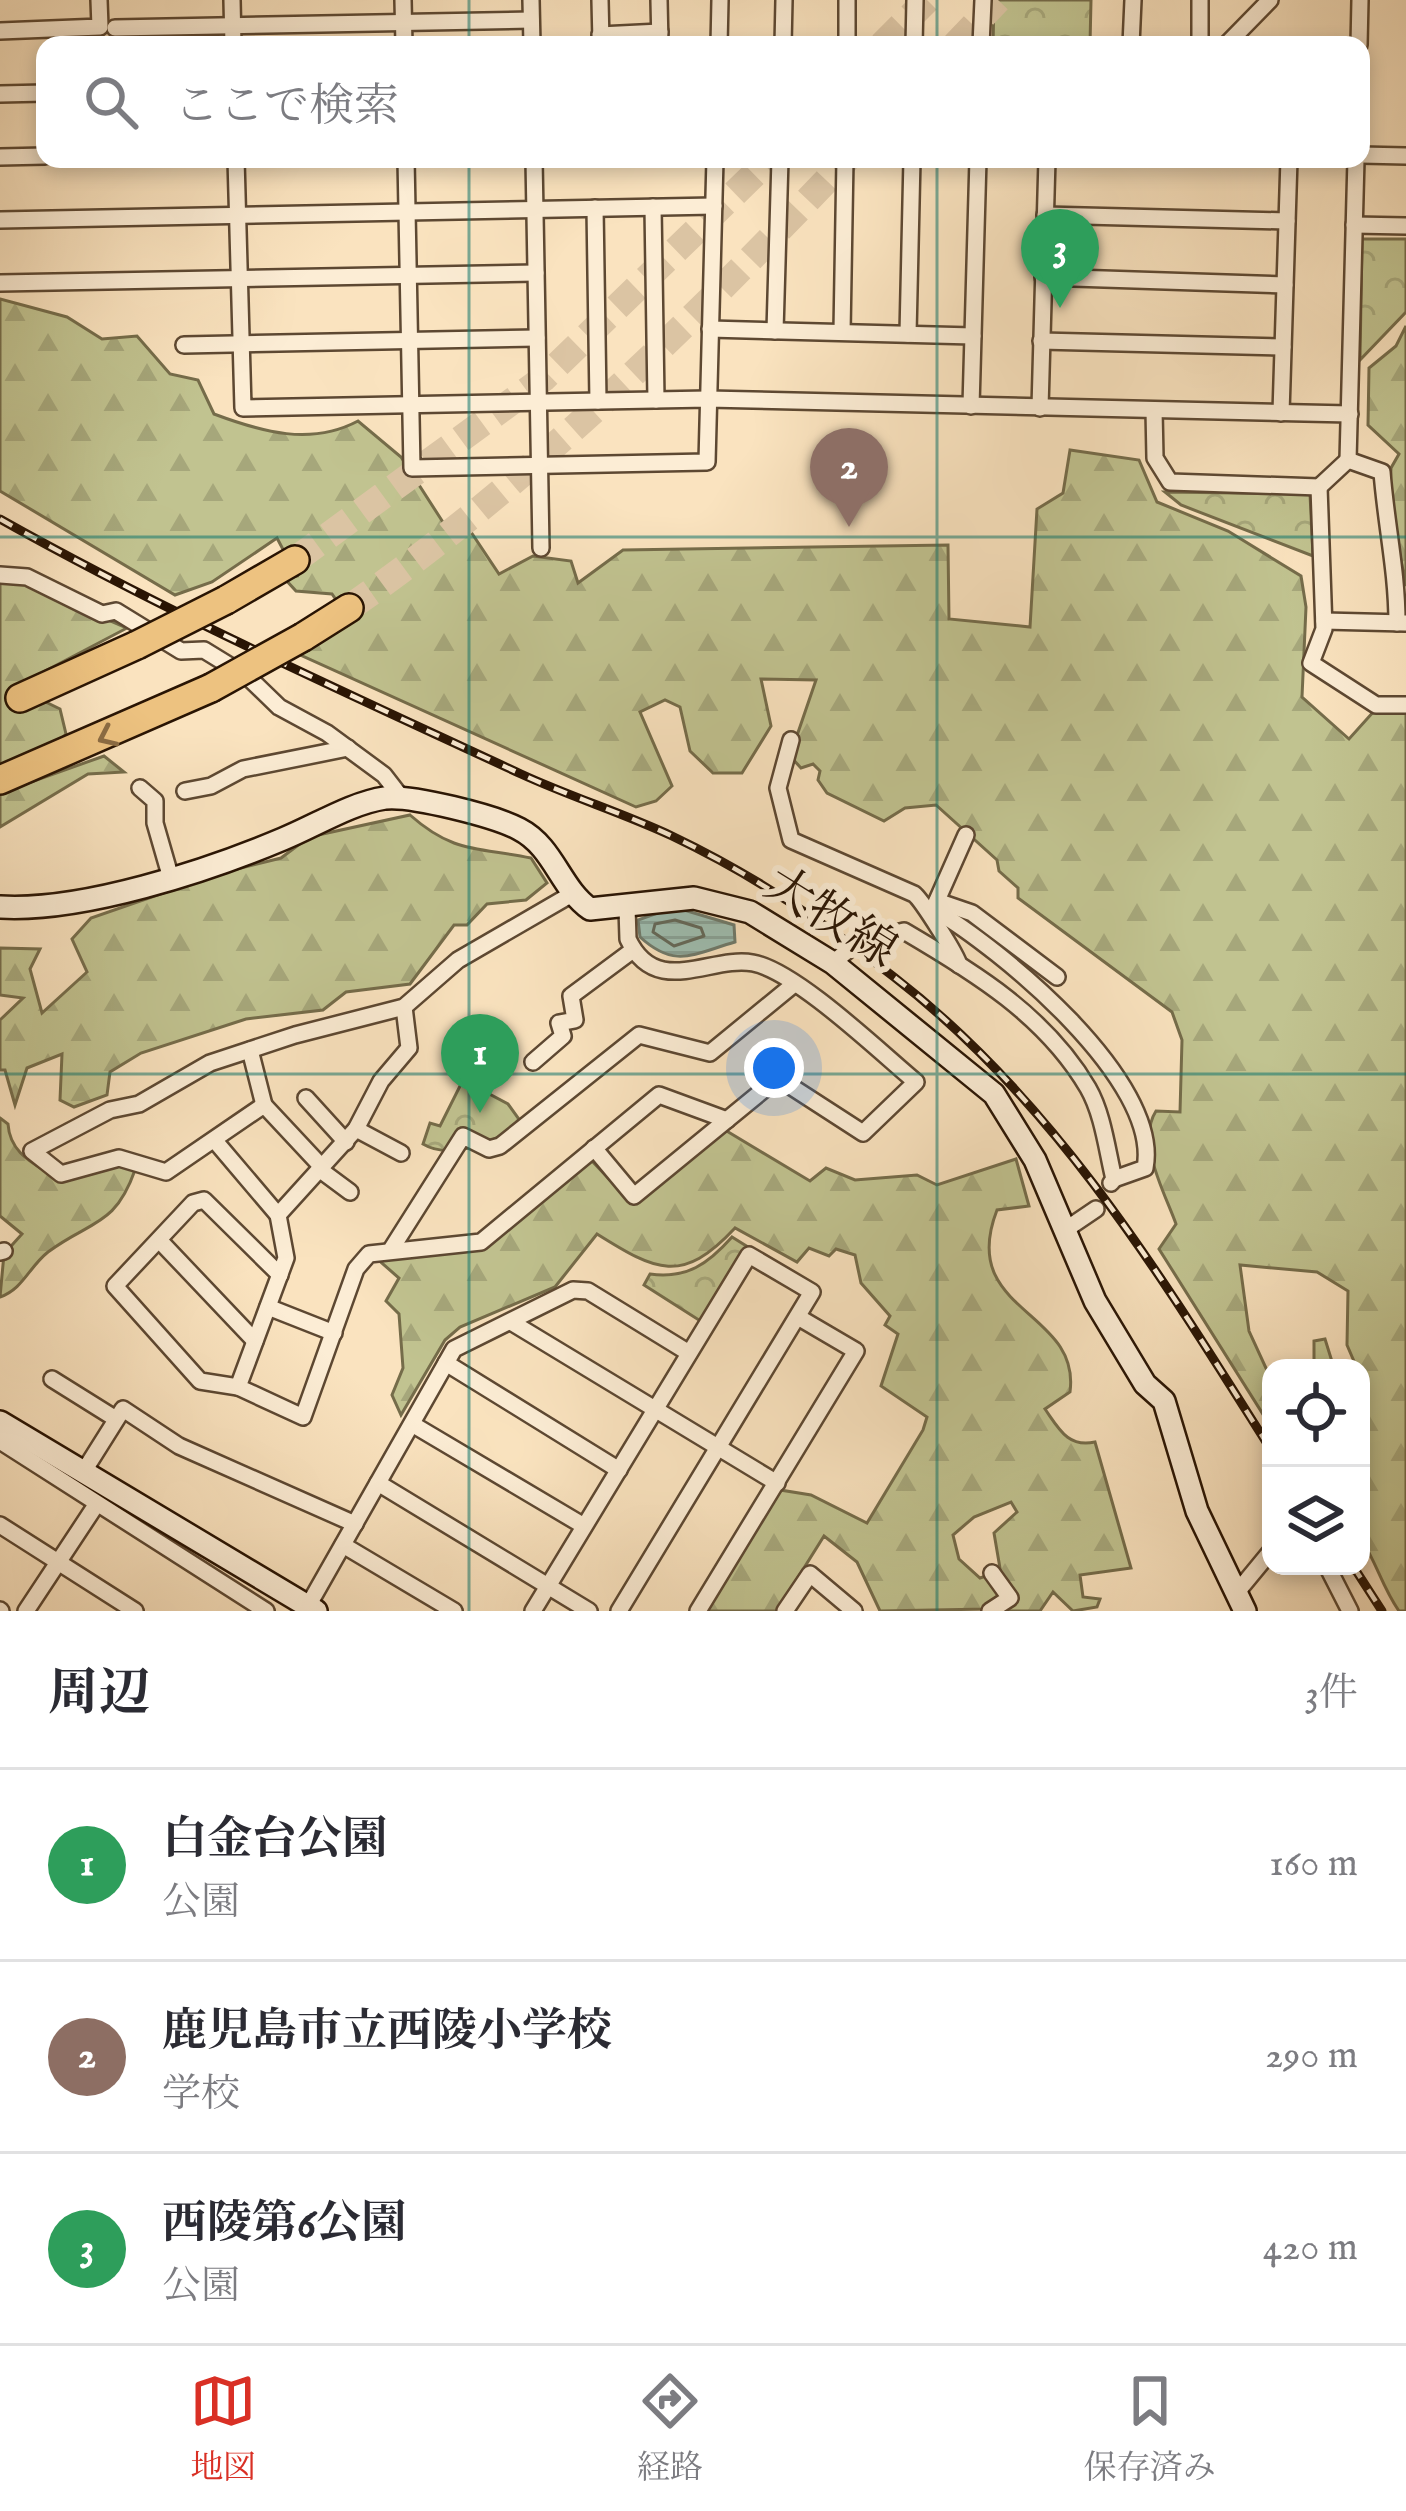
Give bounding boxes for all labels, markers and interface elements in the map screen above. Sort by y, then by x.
search box [36,36,1370,168]
icon: search [78,69,144,135]
text: ここで検索 [174,79,399,136]
pin: 3 [1021,209,1099,308]
pin: 2 [810,428,888,527]
one-way arrow [98,723,119,746]
street label: 大牧線 [753,855,907,983]
pin: 1 [441,1014,519,1113]
your location [744,1038,804,1098]
map controls [1262,1359,1370,1575]
button: locate [1262,1359,1370,1467]
button: layers [1262,1467,1370,1575]
text: 周辺 [48,1663,150,1728]
text: 3件 [1304,1670,1358,1719]
text: 白金台公園 [162,1812,387,1869]
text: 1 [80,1840,94,1889]
text: 160 m [1269,1840,1358,1889]
text: 公園 [162,1879,240,1928]
text: 鹿児島市立西陵小学校 [162,2004,612,2061]
text: 2 [78,2032,96,2081]
text: 290 m [1265,2032,1358,2081]
text: 学校 [162,2071,240,2120]
text: 西陵第6公園 [162,2196,406,2253]
text: 3 [80,2224,94,2273]
text: 420 m [1263,2224,1358,2273]
text: 公園 [162,2263,240,2312]
tab: 地図 [190,2368,256,2490]
tab: 経路 [637,2368,703,2490]
tab: 保存済み [1084,2368,1216,2490]

